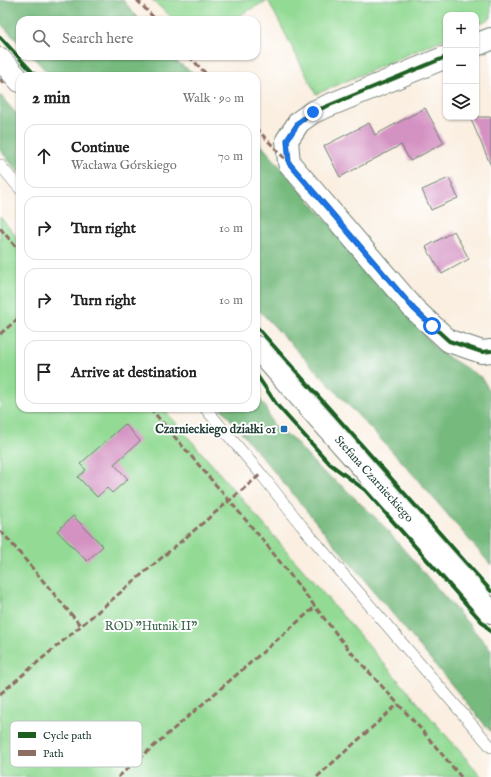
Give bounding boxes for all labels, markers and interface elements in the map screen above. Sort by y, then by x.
map controls [443,12,479,120]
button: + [443,12,479,48]
search box [16,16,260,60]
icon: search [30,27,52,49]
text: Search here [62,29,133,48]
button: − [443,48,479,84]
button: layers [443,84,479,120]
text: 2 min [32,88,70,109]
text: Walk · 90 m [183,90,244,107]
route end [304,103,322,121]
text: Continue [71,138,129,157]
icon: ahead [33,145,55,167]
text: 70 m [218,148,243,165]
text: Wacława Górskiego [71,157,177,174]
icon: right [33,217,55,239]
text: Turn right [71,219,136,238]
text: 10 m [219,220,243,237]
icon: right [33,289,55,311]
text: Turn right [71,291,136,310]
text: 10 m [219,292,243,309]
route start [423,317,441,335]
icon: arrive [33,361,55,383]
text: Arrive at destination [71,363,197,382]
place label: Czarnieckiego działki 01 [155,422,277,438]
marker: Czarnieckiego działki 01 [279,424,289,434]
street label: Stefana Czarnieckiego [331,433,417,526]
park label: ROD "Hutnik II" [105,619,197,634]
legend [10,721,142,767]
text: Cycle path [43,729,92,743]
text: Path [43,747,64,761]

